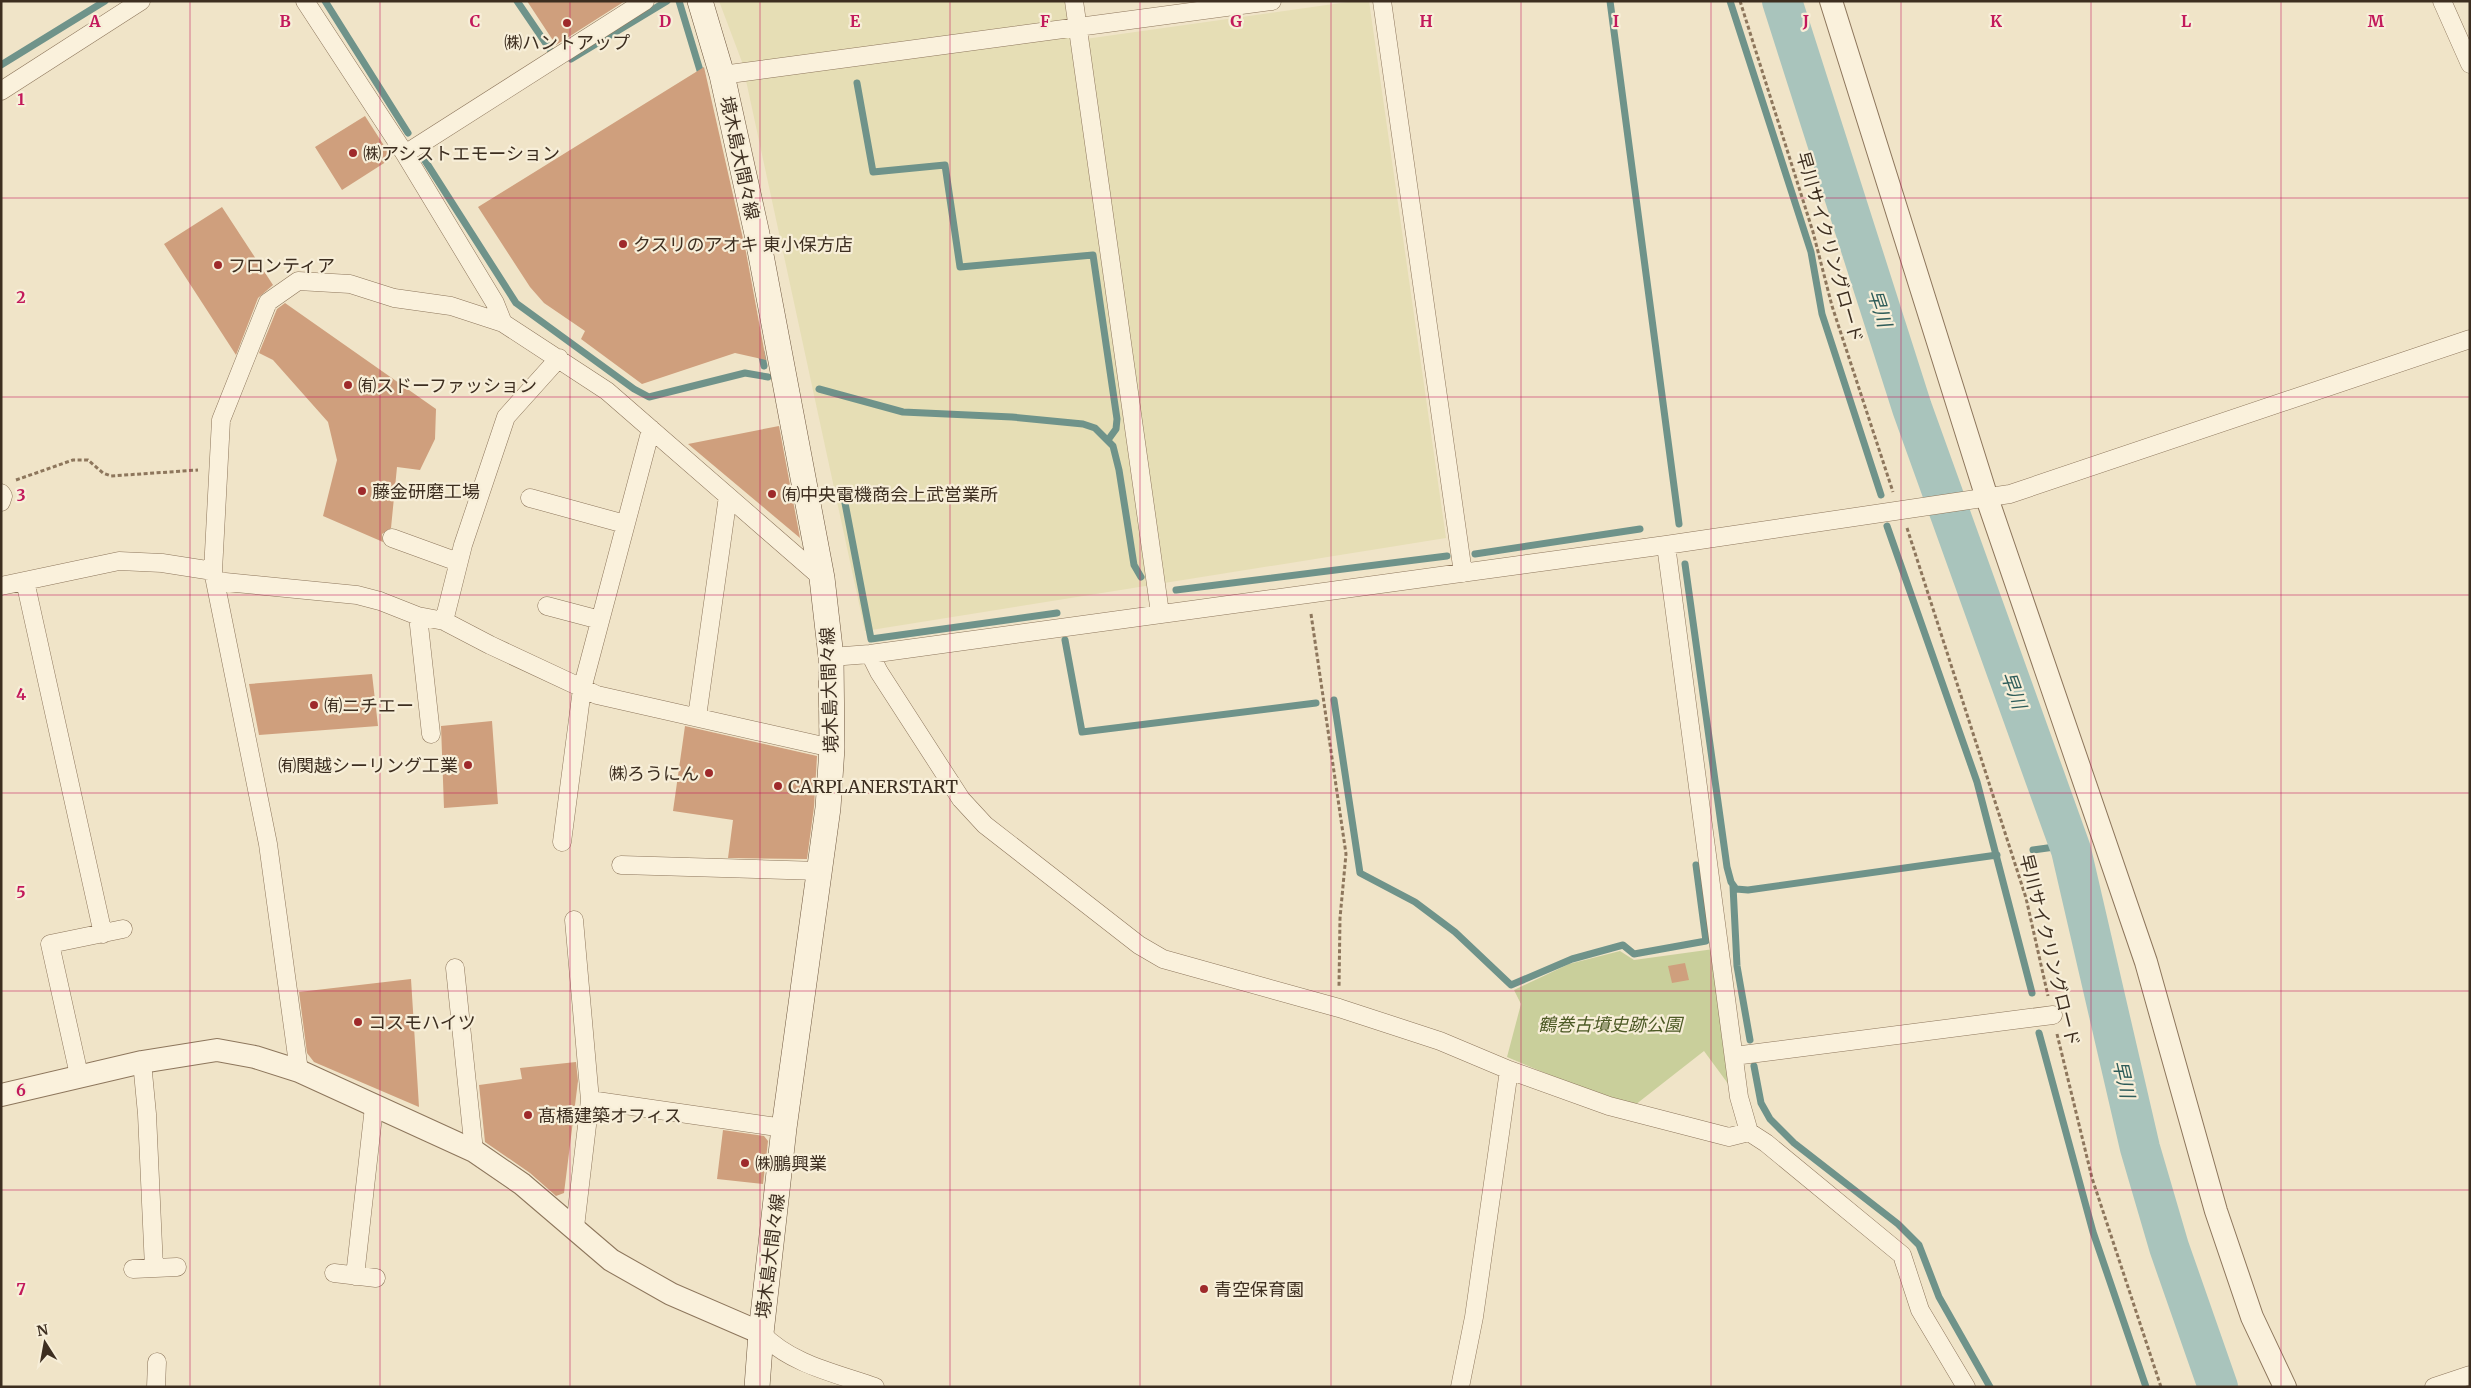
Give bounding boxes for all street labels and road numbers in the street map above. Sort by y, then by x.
street label: 境木島大間々線 [716,94,764,222]
street label: 早川サイクリングロード [1792,149,1868,345]
street label: 境木島大間々線 [815,627,843,753]
street label: 早川サイクリングロード [2015,851,2085,1049]
street label: 境木島大間々線 [751,1192,789,1320]

